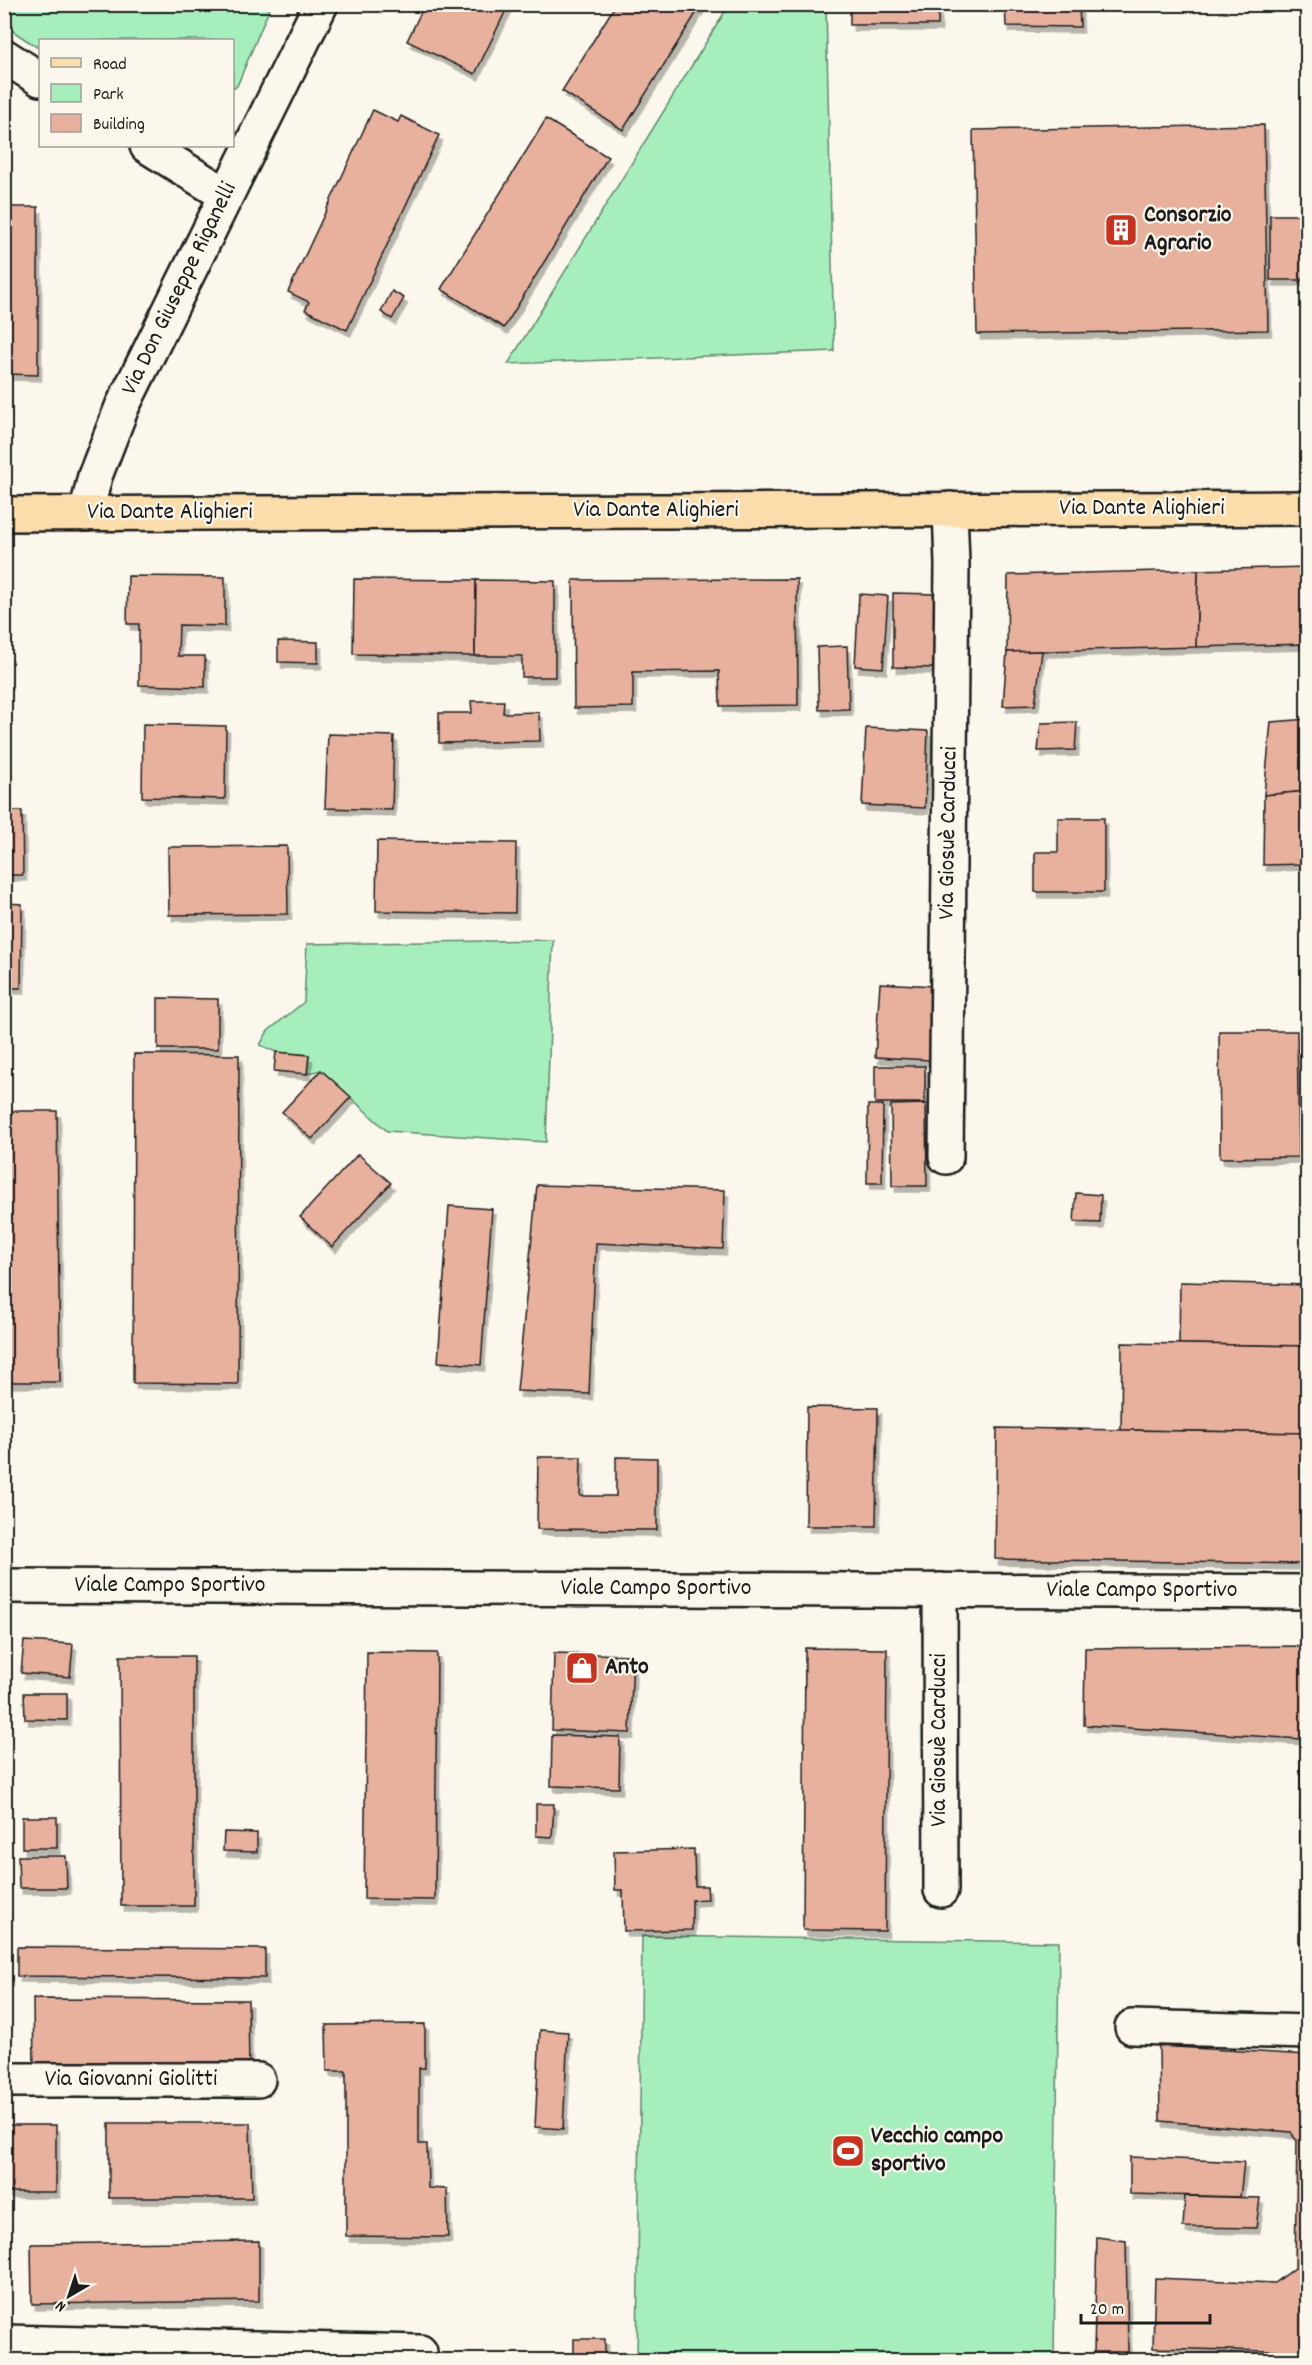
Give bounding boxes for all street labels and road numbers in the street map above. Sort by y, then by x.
street label: Via Don Giuseppe Riganelli [114,177,246,401]
street label: Via Dante Alighieri [1059,492,1225,526]
street label: Via Dante Alighieri [573,494,739,528]
street label: Via Dante Alighieri [87,496,253,530]
street label: Via Giosuè Carducci [930,746,968,920]
street label: Viale Campo Sportivo [75,1569,265,1603]
street label: Viale Campo Sportivo [561,1572,751,1606]
street label: Viale Campo Sportivo [1047,1574,1237,1608]
street label: Via Giosuè Carducci [923,1653,957,1827]
street label: Via Giovanni Giolitti [45,2063,217,2097]

